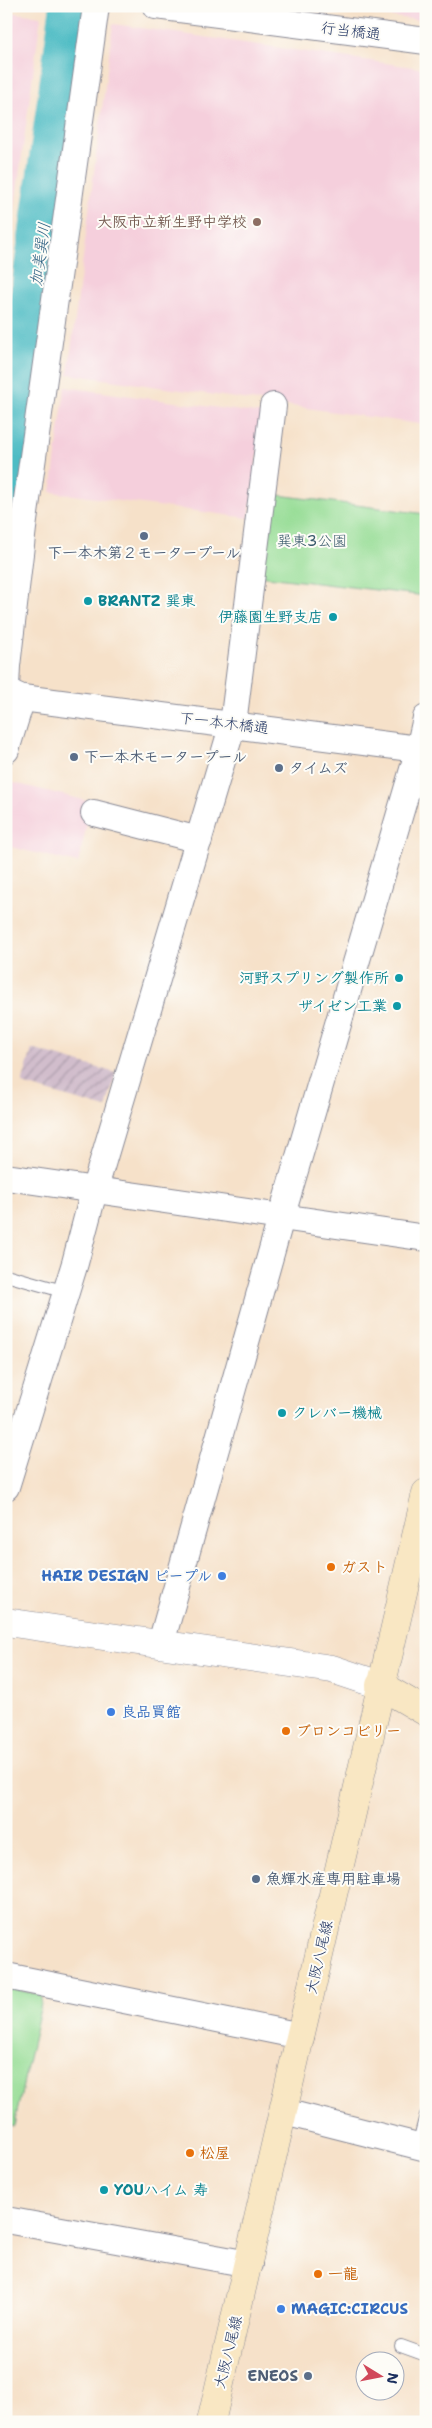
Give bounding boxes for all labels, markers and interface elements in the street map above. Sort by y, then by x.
street label: 行当橋通 [320,17,382,45]
place label: 大阪市立新生野中学校 [97,212,247,232]
marker: 大阪市立新生野中学校 [251,216,263,228]
water label: 加美巽川 [25,221,55,287]
marker: 下一本木第２モータープール [138,530,150,542]
park label: 巽東3公園 [277,531,347,551]
place label: 下一本木第２モータープール [48,543,240,563]
place label: BRANTZ 巽東 [98,591,195,611]
marker: BRANTZ 巽東 [82,595,94,607]
place label: 伊藤園生野支店 [218,607,323,627]
marker: 伊藤園生野支店 [327,611,339,623]
street label: 下一本木橋通 [178,708,270,738]
place label: 下一本木モータープール [84,747,247,767]
marker: 下一本木モータープール [68,751,80,763]
place label: タイムズ [289,758,348,778]
marker: タイムズ [273,762,285,774]
place label: 河野スプリング製作所 [239,968,389,988]
marker: 河野スプリング製作所 [393,972,405,984]
place label: ザイゼン工業 [298,996,387,1016]
marker: ザイゼン工業 [391,1000,403,1012]
place label: クレバー機械 [292,1403,382,1423]
marker: クレバー機械 [276,1407,288,1419]
place label: ガスト [341,1557,388,1577]
marker: ガスト [325,1561,337,1573]
place label: HAIR DESIGN ピープル [41,1566,212,1586]
marker: HAIR DESIGN ピープル [216,1570,228,1582]
place label: 良品買館 [121,1702,181,1722]
marker: 良品買館 [105,1706,117,1718]
place label: ブロンコビリー [296,1721,401,1741]
marker: ブロンコビリー [280,1725,292,1737]
place label: 魚輝水産専用駐車場 [266,1869,401,1889]
marker: 魚輝水産専用駐車場 [250,1873,262,1885]
street label: 大阪八尾線 [301,1918,337,1996]
place label: 松屋 [200,2143,230,2163]
marker: 松屋 [184,2147,196,2159]
place label: YOUハイム 寿 [114,2180,208,2200]
marker: YOUハイム 寿 [98,2184,110,2196]
place label: 一龍 [328,2264,358,2284]
marker: 一龍 [312,2268,324,2280]
place label: MAGIC:CIRCUS [291,2299,408,2319]
marker: MAGIC:CIRCUS [275,2303,287,2315]
street label: 大阪八尾線 [209,2313,247,2391]
north arrow [354,2350,404,2400]
place label: ENEOS [247,2366,298,2386]
marker: ENEOS [302,2370,314,2382]
text: N [383,2371,403,2385]

